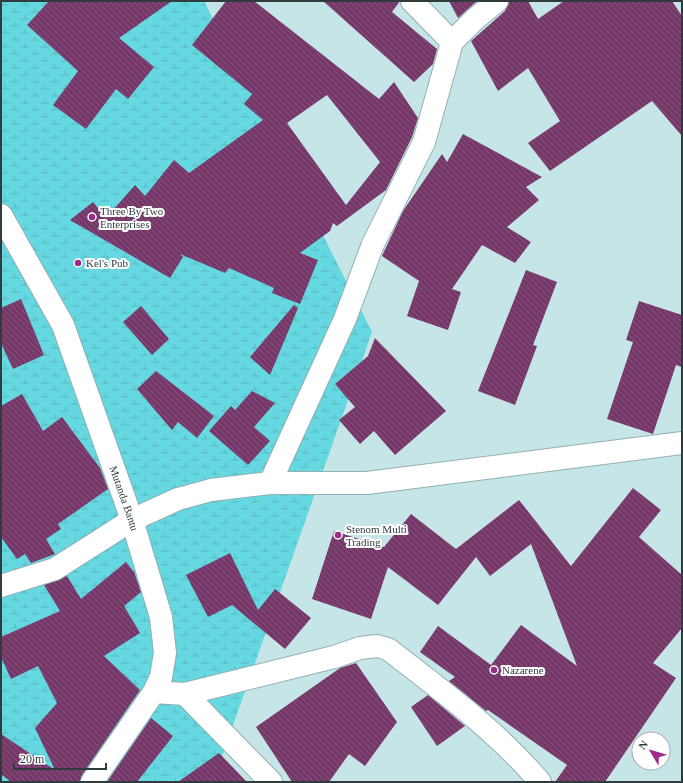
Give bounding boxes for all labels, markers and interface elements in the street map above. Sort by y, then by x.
place label: Three By Two Enterprises [100,205,164,230]
marker: Three By Two Enterprises [87,212,97,222]
place label: Kel's Pub [86,257,129,269]
marker: Kel's Pub [73,258,83,268]
street label: Mutanda Bantu [107,464,141,533]
place label: Stenom Multi Trading [346,523,407,548]
marker: Stenom Multi Trading [333,530,343,540]
place label: Nazarene [502,664,544,676]
marker: Nazarene [489,665,499,675]
north arrow [631,731,671,771]
text: N [636,738,650,752]
scale bar [14,745,106,771]
text: 20 m [20,752,45,766]

